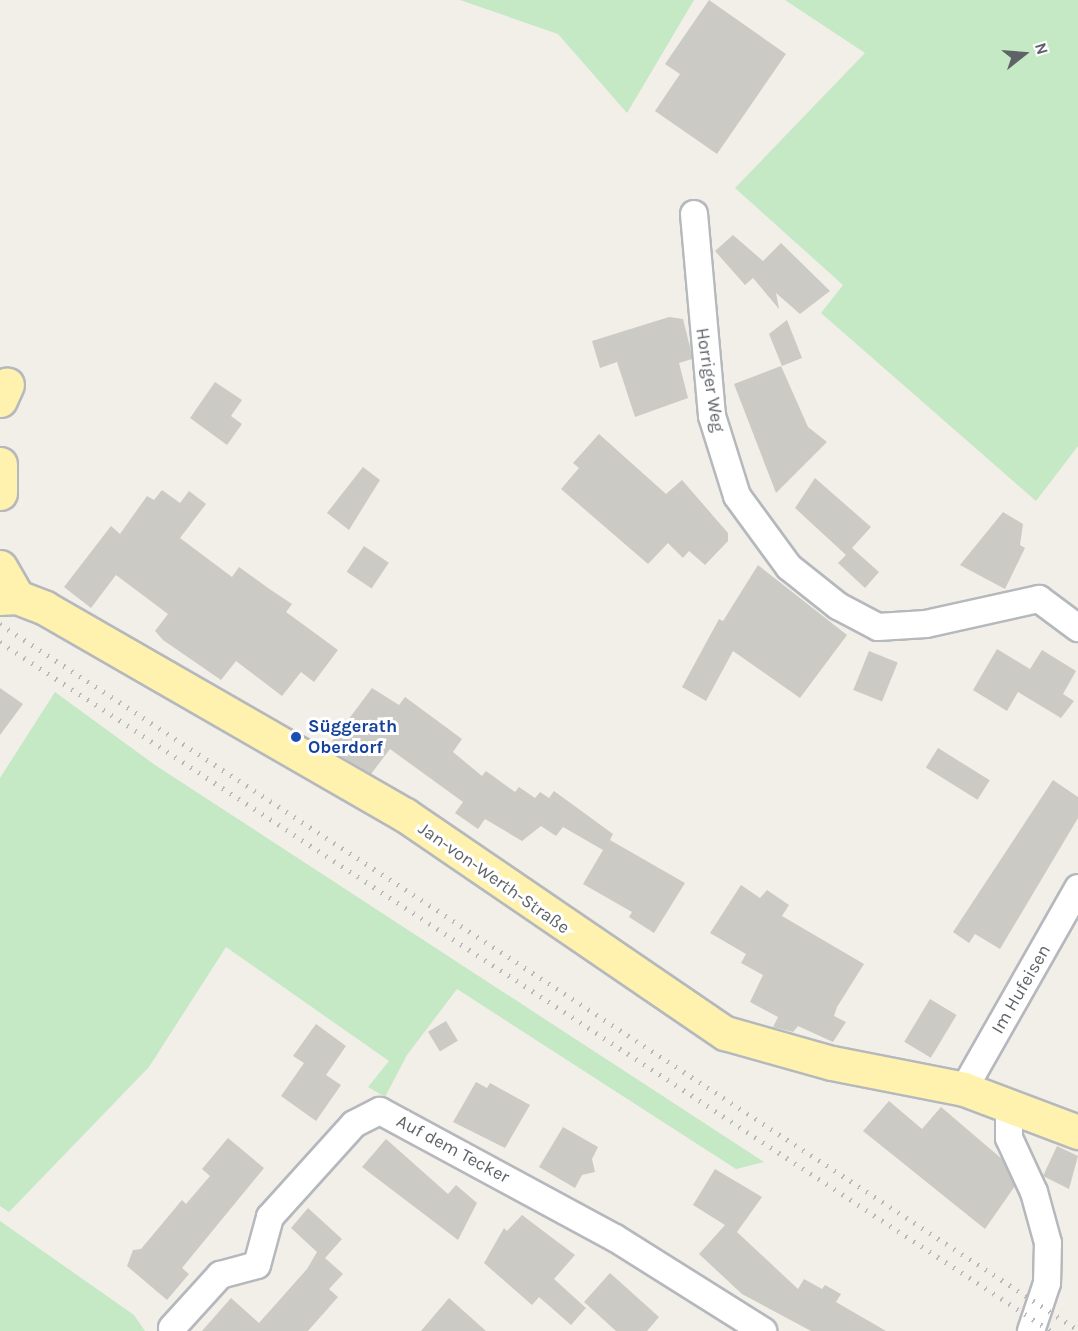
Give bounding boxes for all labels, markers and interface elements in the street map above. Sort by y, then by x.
north arrow [994,24,1054,84]
text: N [1031,40,1052,57]
street label: Horriger Weg [691,326,729,434]
place label: Süggerath Oberdorf [308,716,397,758]
marker: Süggerath Oberdorf [289,730,303,744]
street label: Jan-von-Werth-Straße [414,818,574,938]
street label: Im Hufeisen [987,941,1055,1037]
street label: Auf dem Tecker [393,1110,513,1188]

